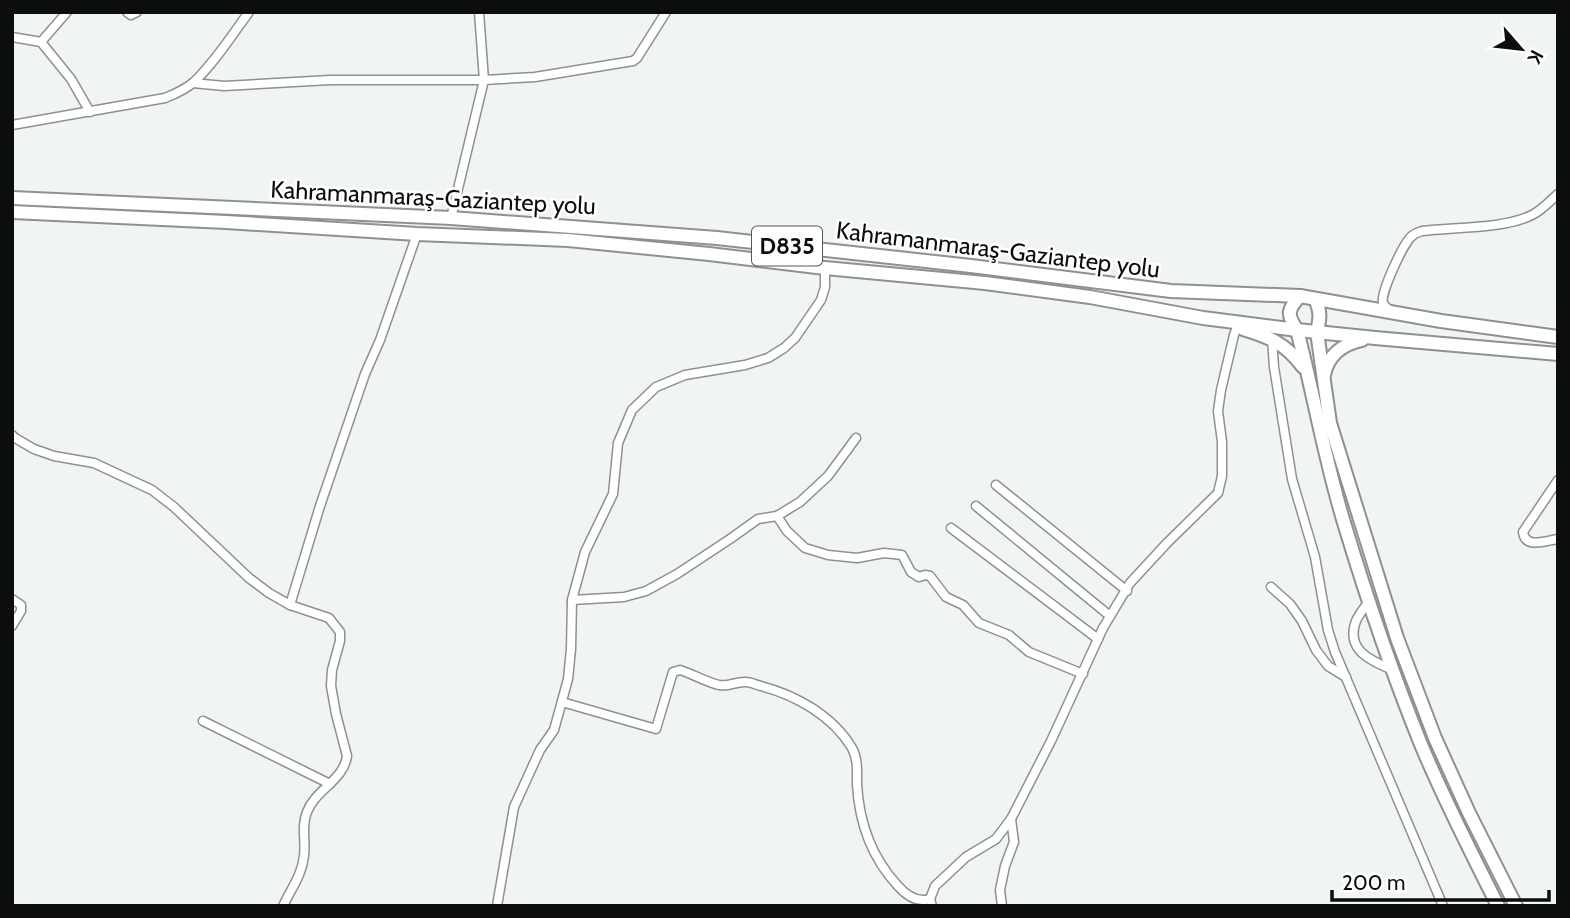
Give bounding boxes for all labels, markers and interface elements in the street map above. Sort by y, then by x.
north arrow [1486,14,1556,84]
text: K [1523,46,1549,67]
street label: Kahramanmaraş-Gaziantep yolu [270,174,596,221]
street label: Kahramanmaraş-Gaziantep yolu [835,215,1162,284]
road number: D835 [752,227,822,266]
scale bar [1332,858,1549,902]
text: 200 m [1342,870,1405,895]

